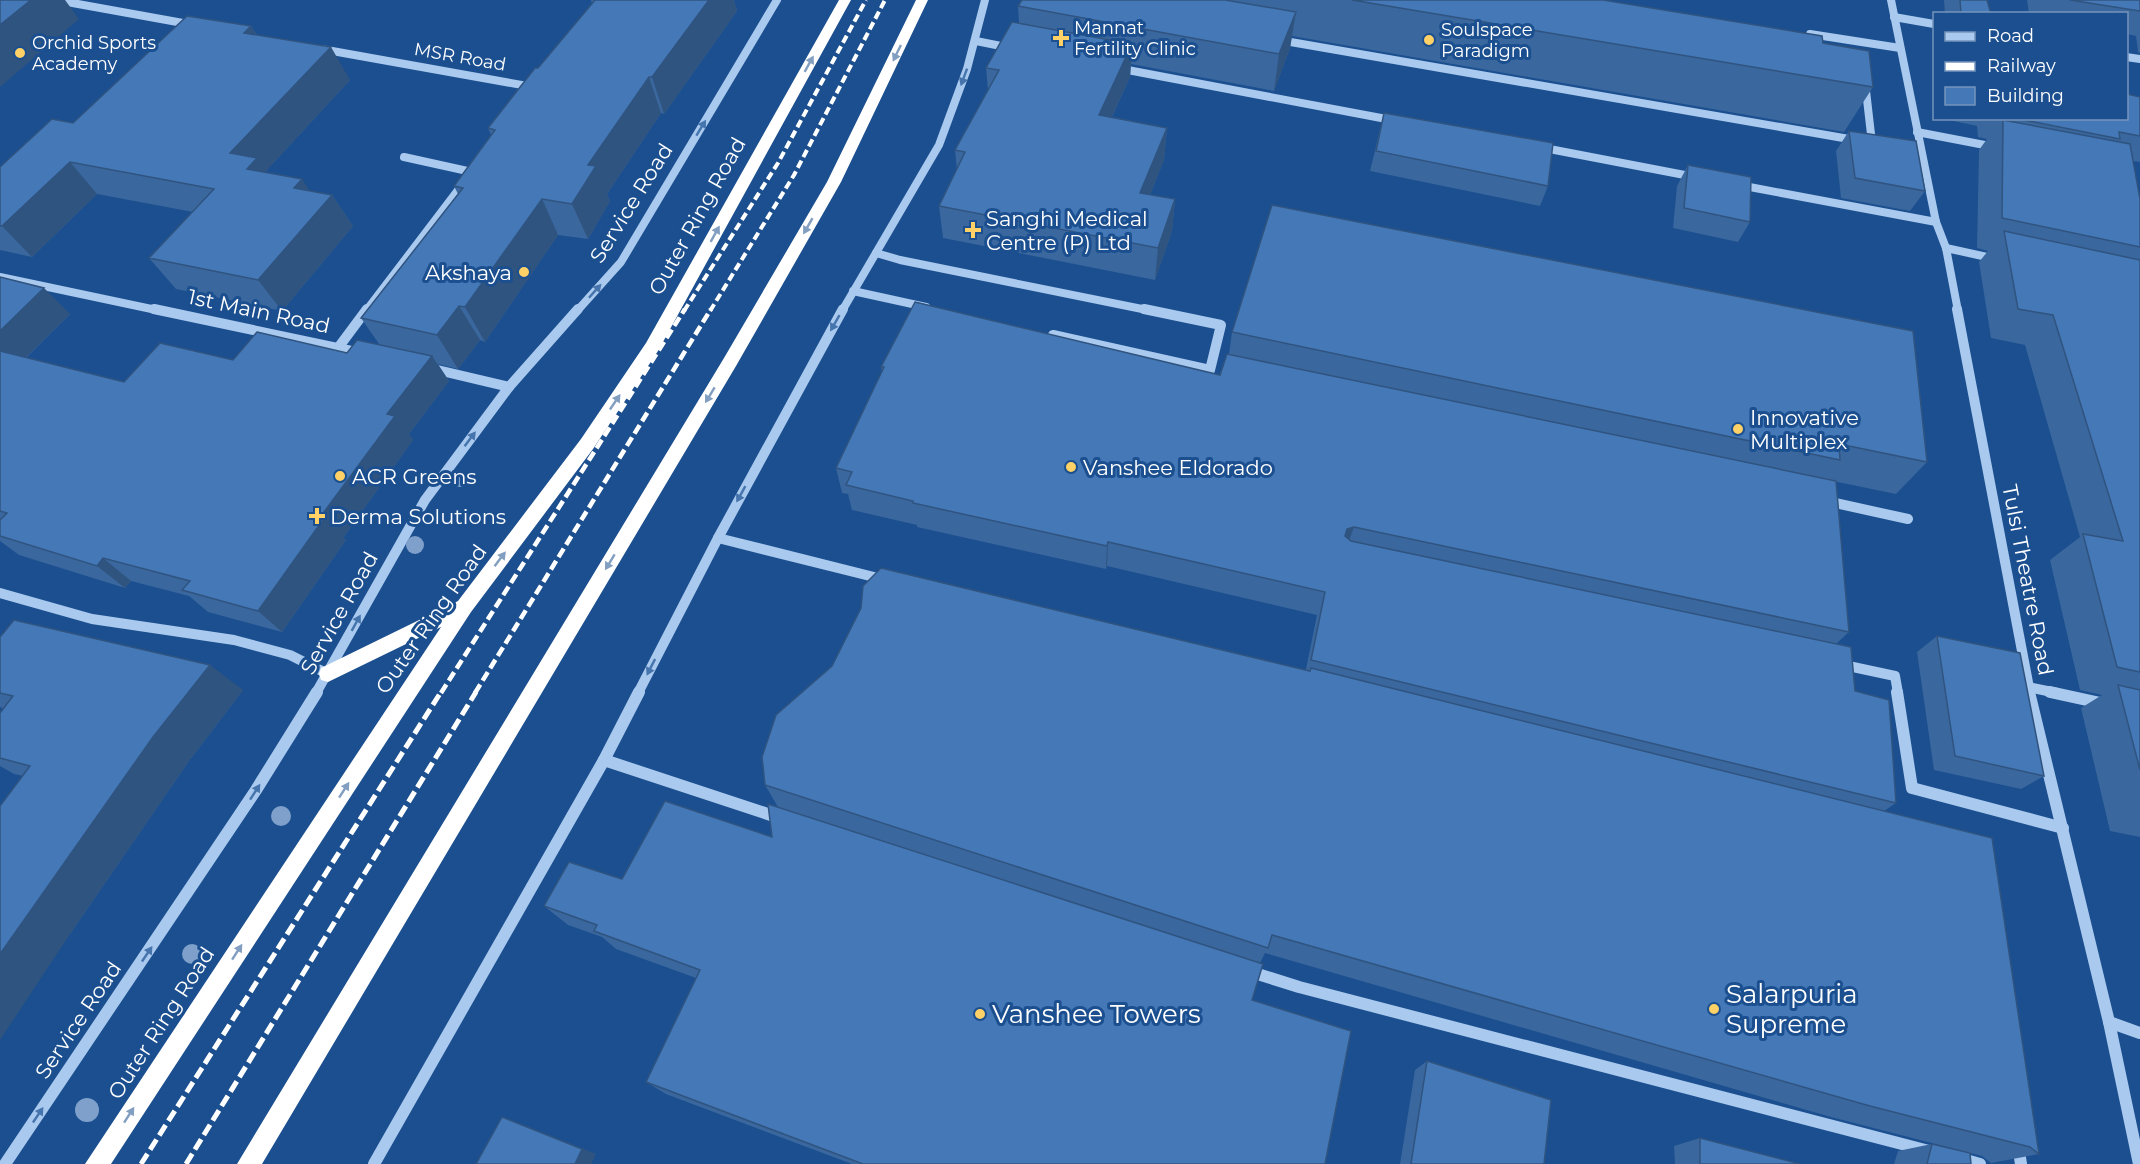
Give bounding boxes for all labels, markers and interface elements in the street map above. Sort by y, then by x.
legend [1933,12,2128,120]
place label: Mannat Fertility Clinic [1074,17,1196,60]
place label: Soulspace Paradigm [1441,19,1533,62]
text: Road [1987,25,2034,47]
marker: Mannat Fertility Clinic [1052,29,1070,47]
place label: Orchid Sports Academy [32,32,156,75]
marker: Soulspace Paradigm [1422,33,1436,47]
street label: MSR Road [412,38,508,76]
one-way arrow [892,44,901,61]
marker: Orchid Sports Academy [13,46,27,60]
text: Railway [1987,55,2056,77]
one-way arrow [804,56,815,72]
one-way arrow [959,68,969,86]
text: Building [1987,85,2064,107]
one-way arrow [696,120,707,136]
street label: Outer Ring Road [643,133,751,299]
street label: Service Road [584,139,678,267]
place label: Sanghi Medical Centre (P) Ltd [986,206,1148,255]
one-way arrow [803,218,814,234]
marker: Sanghi Medical Centre (P) Ltd [964,221,982,239]
one-way arrow [709,226,720,242]
place label: Akshaya [425,260,512,285]
marker: Akshaya [517,265,531,279]
one-way arrow [588,283,602,298]
street label: 1st Main Road [186,284,332,338]
one-way arrow [830,315,840,332]
one-way arrow [704,387,715,403]
one-way arrow [609,394,620,410]
place label: Innovative Multiplex [1750,405,1859,454]
marker: Innovative Multiplex [1731,422,1745,436]
one-way arrow [463,432,475,447]
place label: Vanshee Eldorado [1083,455,1273,480]
marker: Vanshee Eldorado [1064,460,1078,474]
place label: ACR Greens [352,464,477,489]
marker: ACR Greens [333,469,347,483]
street label: Tulsi Theatre Road [1997,483,2059,677]
one-way arrow [736,486,746,503]
place label: Derma Solutions [330,504,506,529]
marker: Derma Solutions [308,507,326,525]
street label: Outer Ring Road [370,540,492,698]
street label: Service Road [295,547,383,679]
one-way arrow [494,552,506,567]
one-way arrow [604,554,615,570]
one-way arrow [351,615,362,631]
one-way arrow [647,658,657,676]
one-way arrow [338,782,350,798]
one-way arrow [250,784,261,800]
street label: Outer Ring Road [103,942,219,1104]
one-way arrow [231,944,242,961]
one-way arrow [141,945,152,962]
street label: Service Road [30,957,126,1083]
place label: Salarpuria Supreme [1726,978,1858,1040]
place label: Vanshee Towers [992,998,1201,1030]
marker: Salarpuria Supreme [1707,1002,1721,1016]
marker: Vanshee Towers [973,1007,987,1021]
one-way arrow [123,1107,134,1123]
one-way arrow [32,1108,44,1124]

